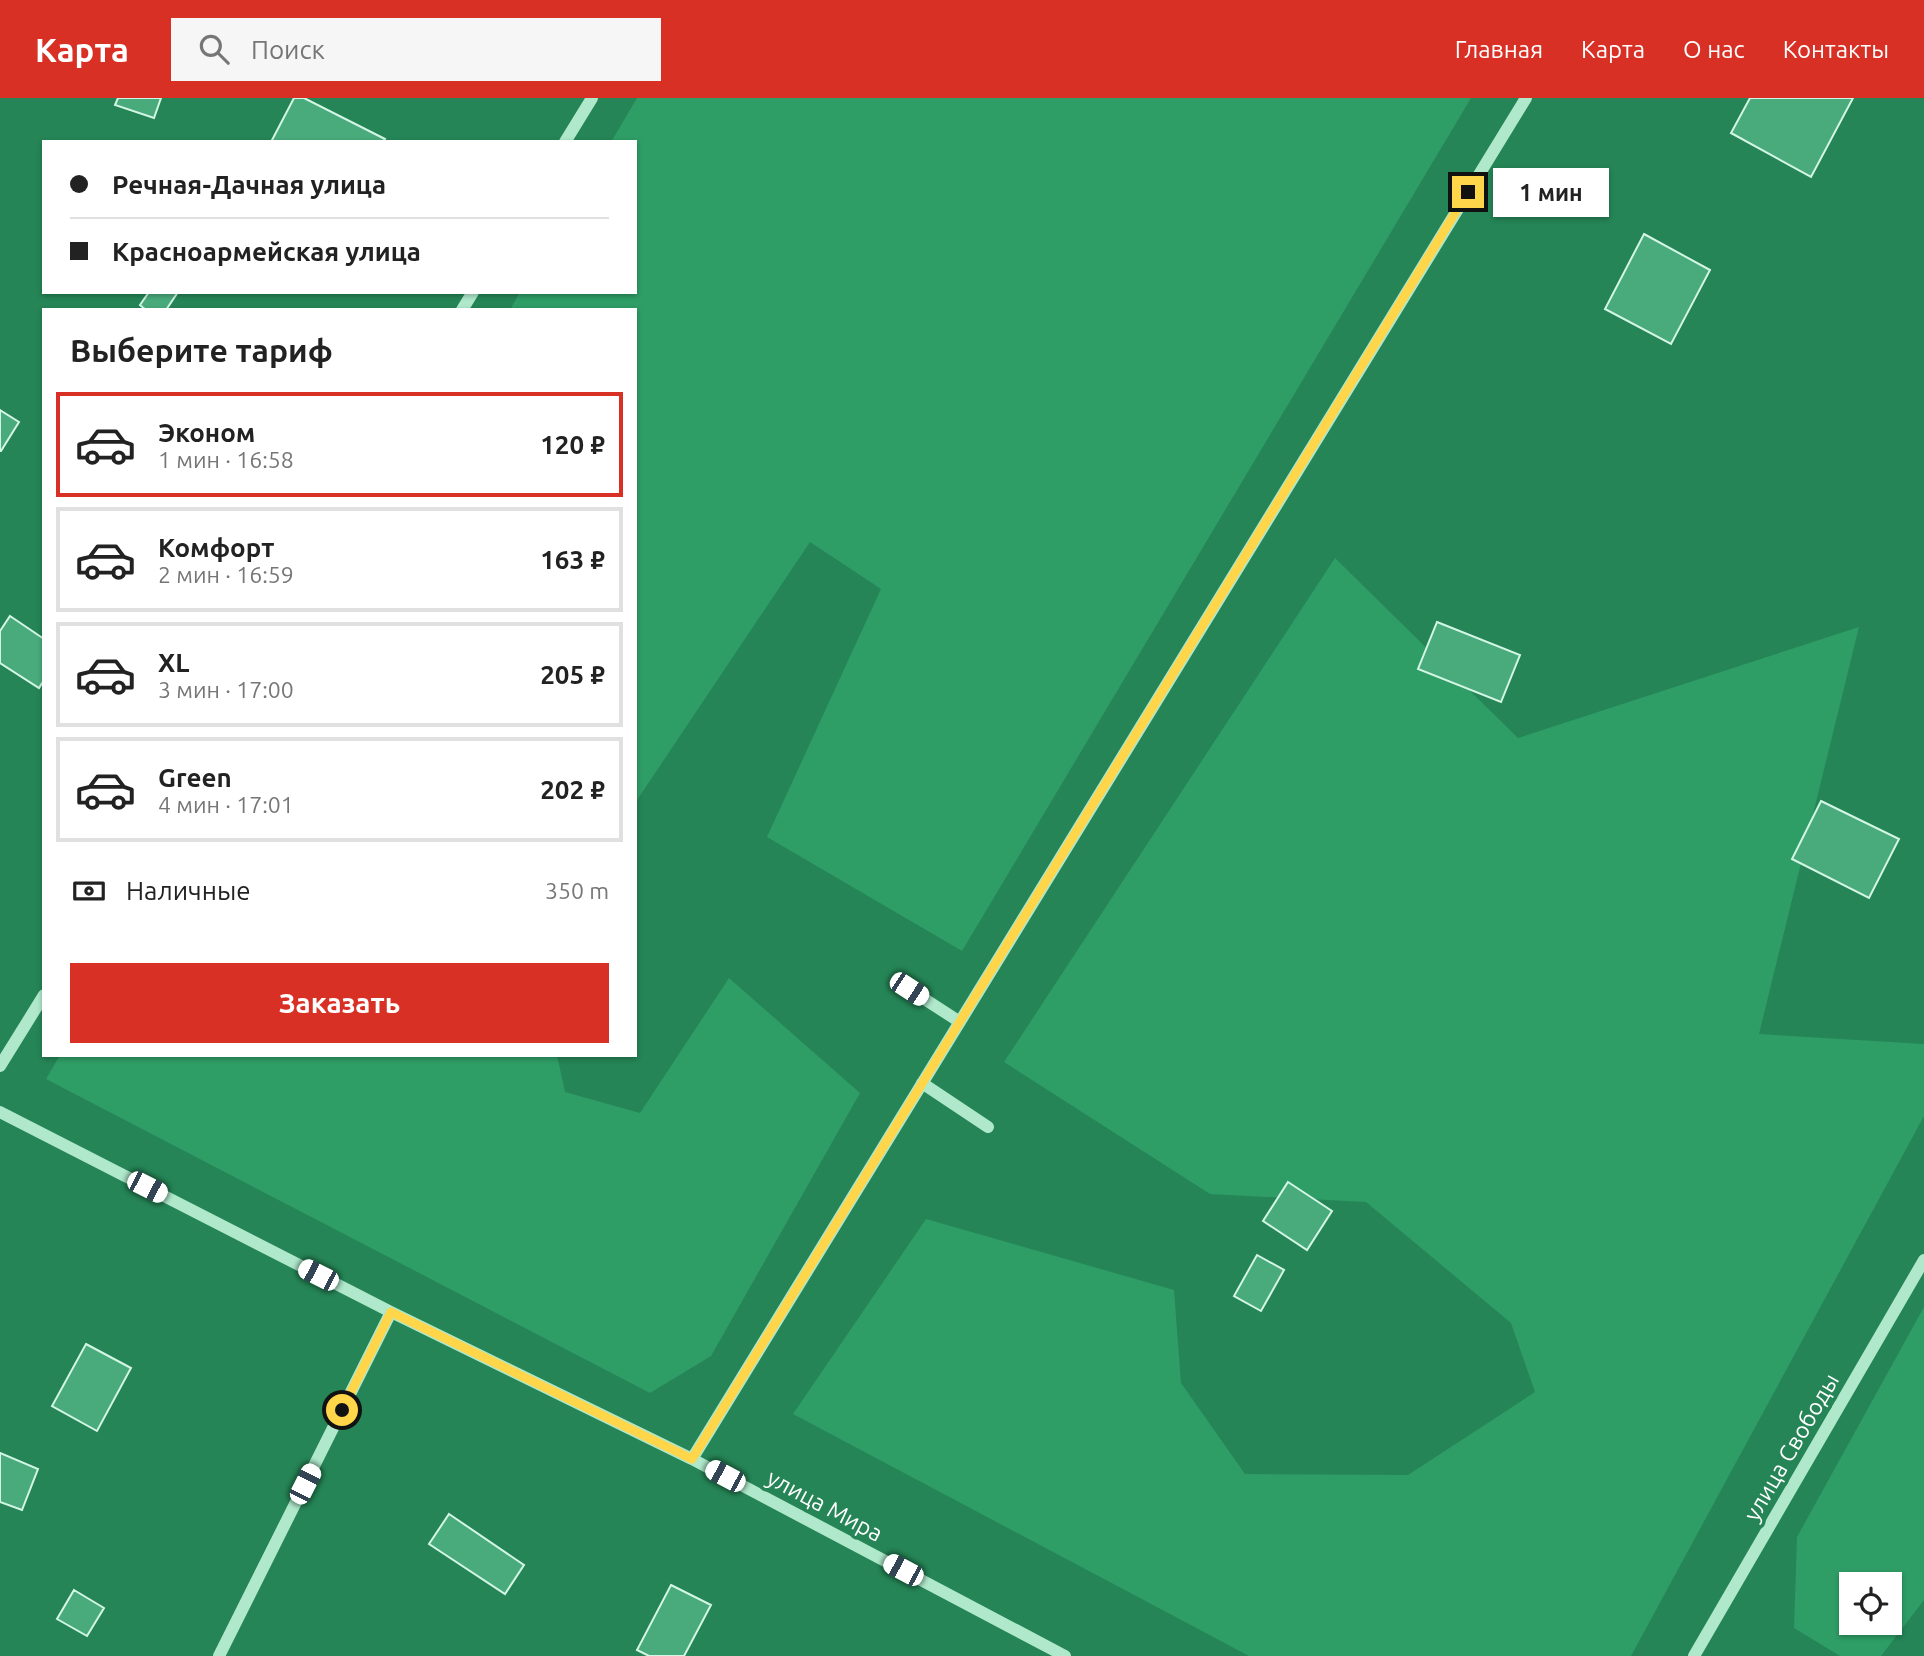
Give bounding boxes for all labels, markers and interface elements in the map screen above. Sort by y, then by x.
search box [171,18,661,81]
icon: search [195,30,233,68]
text: Карта [35,31,129,68]
text: Поиск [251,35,325,64]
text: Главная [1455,36,1543,63]
text: Карта [1581,36,1645,63]
text: О нас [1683,36,1745,63]
text: Контакты [1783,36,1889,63]
callout: 1 мин [1492,168,1608,217]
text: Речная-Дачная улица [112,170,386,199]
route end [1452,176,1484,208]
text: 1 мин [1519,180,1583,205]
text: Красноармейская улица [112,237,421,266]
text: Выберите тариф [70,332,333,368]
icon: car [74,413,137,476]
text: Эконом [158,418,255,447]
text: 120 ₽ [540,430,605,459]
text: 1 мин · 16:58 [158,447,294,472]
icon: car [74,528,137,591]
text: Комфорт [158,533,274,562]
text: 163 ₽ [540,545,605,574]
text: 2 мин · 16:59 [158,562,294,587]
icon: car [74,643,137,706]
text: XL [158,648,189,677]
text: 205 ₽ [540,660,605,689]
text: 3 мин · 17:00 [158,677,294,702]
icon: car [74,758,137,821]
text: Green [158,763,232,792]
text: 202 ₽ [540,775,605,804]
text: 4 мин · 17:01 [158,792,294,817]
icon: cash [70,872,108,910]
text: Наличные [126,876,251,905]
text: 350 m [545,878,609,903]
button: Заказать [70,963,609,1043]
car [886,969,933,1009]
car [124,1168,171,1206]
car [295,1256,342,1294]
street label: улица Свободы [1739,1369,1843,1525]
route start [326,1394,358,1426]
car [702,1457,749,1495]
car [287,1461,324,1507]
street label: улица Мира [763,1464,887,1546]
car [880,1551,927,1589]
map controls [1839,1572,1902,1635]
button: locate [1839,1572,1902,1635]

